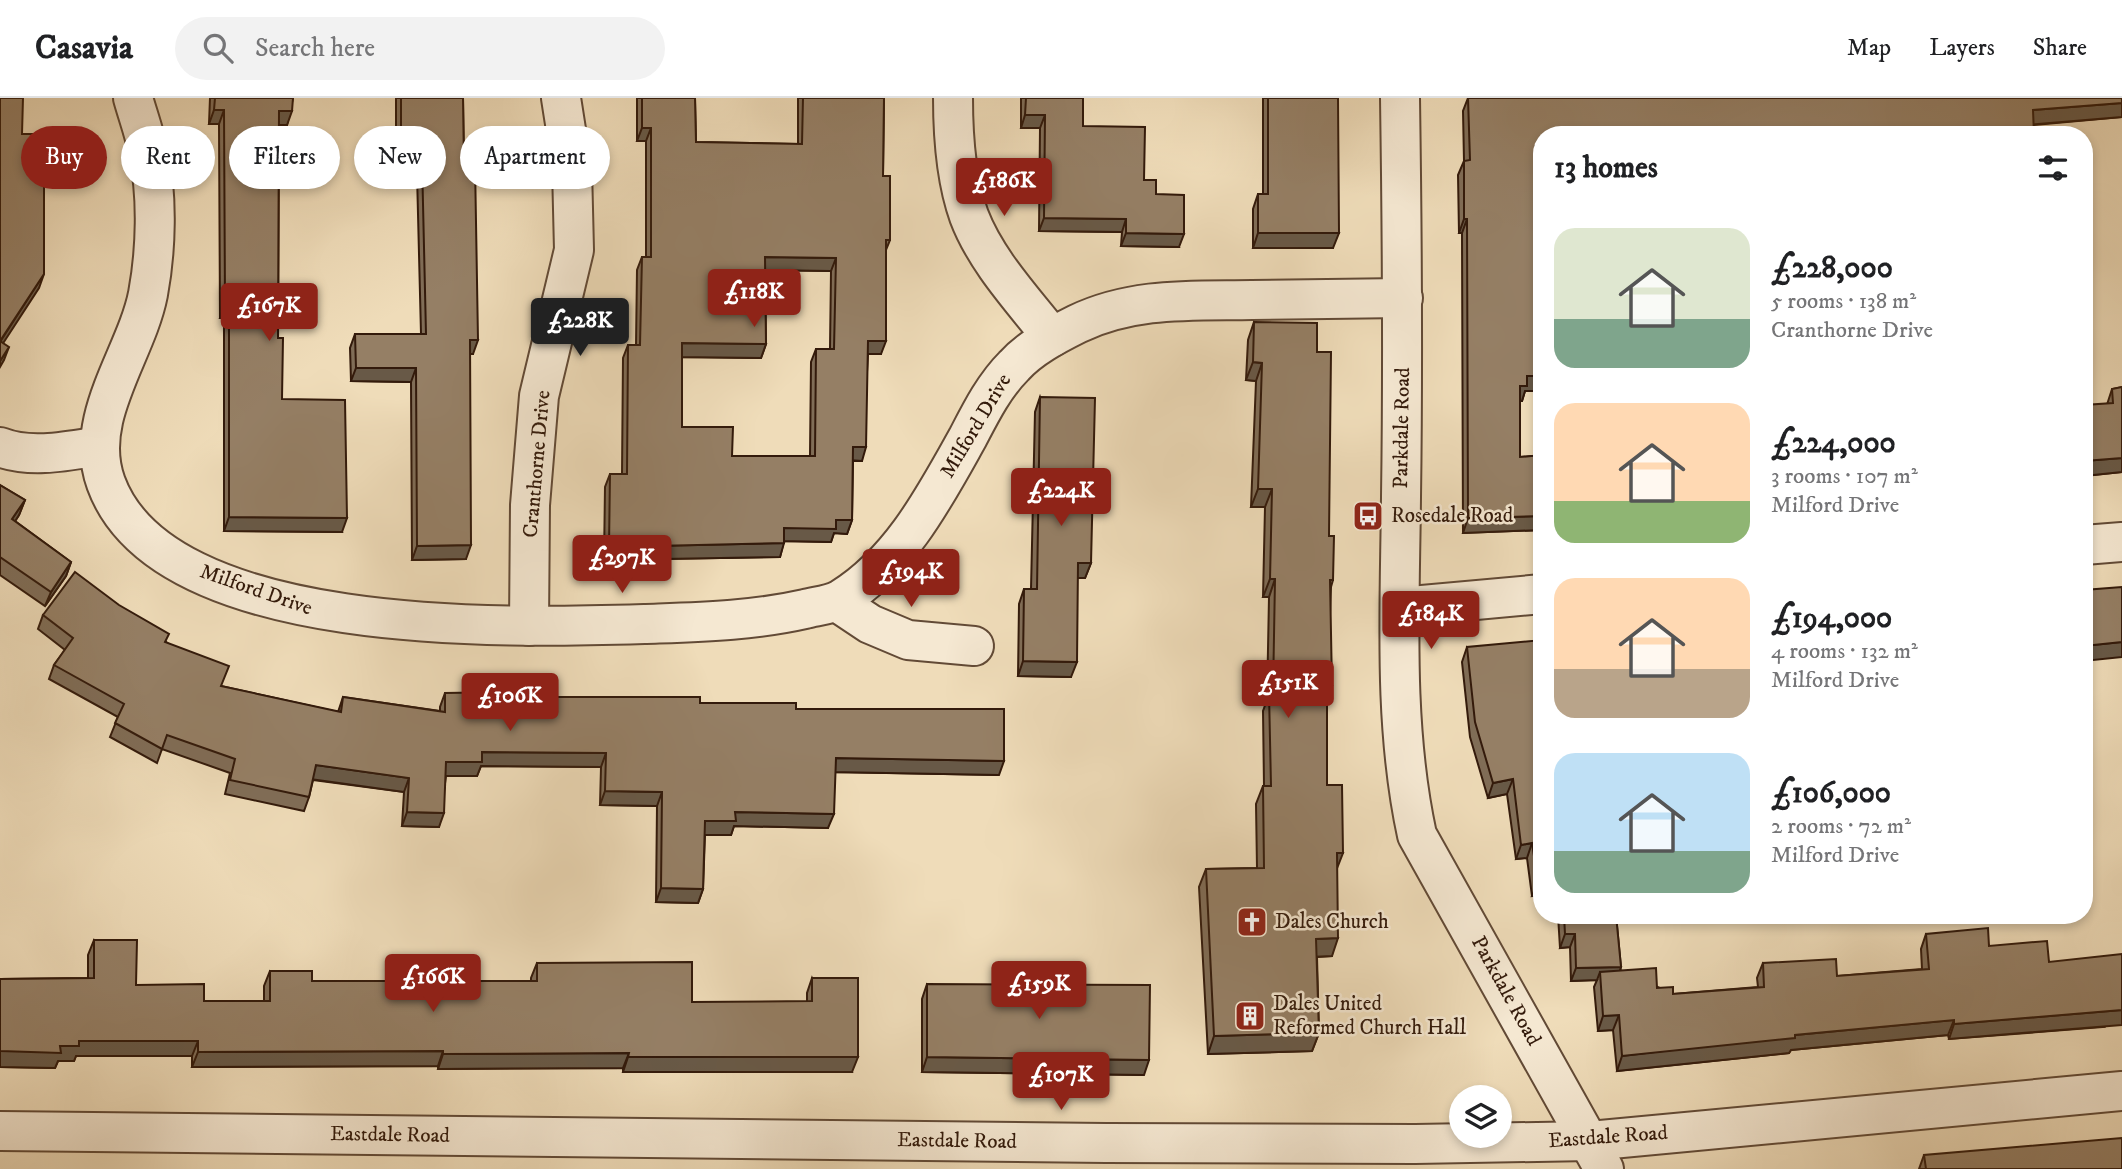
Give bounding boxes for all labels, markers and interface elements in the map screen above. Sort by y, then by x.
search box [175,17,665,80]
text: Casavia [35,28,133,69]
icon: search [199,29,237,67]
text: Search here [255,32,375,65]
text: Map [1847,33,1891,63]
text: Layers [1929,33,1995,63]
text: Share [2033,33,2087,63]
chip: Buy [21,126,107,189]
chip: Rent [121,126,215,189]
chip: Filters [229,126,340,189]
chip: New [354,126,446,189]
chip: Apartment [460,126,610,189]
icon: filters [2034,149,2072,187]
text: 13 homes [1554,150,1658,187]
pin: £186K [955,158,1053,218]
text: £186K [972,166,1036,195]
text: £228,000 [1771,250,1893,287]
icon: home [1610,256,1694,340]
pin: £118K [705,270,803,329]
text: £118K [724,277,784,306]
pin: £167K [220,284,318,343]
text: 5 rooms · 138 m² [1771,287,1916,316]
text: £167K [237,291,301,320]
pin: £228K [531,299,629,358]
text: £228K [547,306,613,335]
text: Cranthorne Drive [1771,316,1933,345]
street label: Parkdale Road [1388,367,1416,489]
street label: Milford Drive [935,369,1017,483]
street label: Cranthorne Drive [518,389,556,539]
text: £224,000 [1771,425,1896,462]
icon: home [1610,431,1694,515]
text: 3 rooms · 107 m² [1771,462,1918,491]
pin: £224K [1012,468,1110,528]
text: £224K [1027,476,1095,505]
text: Milford Drive [1771,491,1899,520]
bus stop icon: Rosedale Road [1351,499,1385,533]
place label: Rosedale Road [1391,503,1514,529]
pin: £297K [573,536,671,595]
text: £297K [589,543,655,572]
pin: £194K [862,550,960,609]
text: £194K [878,557,944,586]
street label: Milford Drive [196,559,316,621]
pin: £184K [1382,592,1480,651]
text: £184K [1398,599,1464,628]
text: £194,000 [1771,600,1892,637]
icon: home [1610,606,1694,690]
text: 4 rooms · 132 m² [1771,637,1918,666]
pin: £151K [1239,660,1337,720]
text: Milford Drive [1771,666,1899,695]
text: £151K [1258,668,1318,697]
pin: £106K [461,674,559,733]
text: £106K [478,681,542,710]
text: £106,000 [1771,775,1891,812]
icon: home [1610,781,1694,865]
text: 2 rooms · 72 m² [1771,812,1911,841]
text: Milford Drive [1771,841,1899,870]
church icon: Dales Church [1235,905,1269,939]
place label: Dales Church [1275,909,1389,935]
street label: Parkdale Road [1465,932,1547,1051]
pin: £166K [384,954,482,1014]
text: £166K [401,962,465,991]
pin: £159K [990,962,1088,1021]
text: £159K [1007,969,1071,998]
place label: Dales United Reformed Church Hall [1273,991,1467,1041]
building icon: Dales United Reformed Church Hall [1233,999,1267,1033]
pin: £107K [1012,1052,1110,1112]
text: £107K [1029,1060,1093,1089]
map controls [1449,1085,1512,1148]
button: layers [1449,1085,1512,1148]
street label: Eastdale Road [1547,1120,1669,1154]
street label: Eastdale Road [330,1121,451,1149]
street label: Eastdale Road [897,1127,1018,1155]

